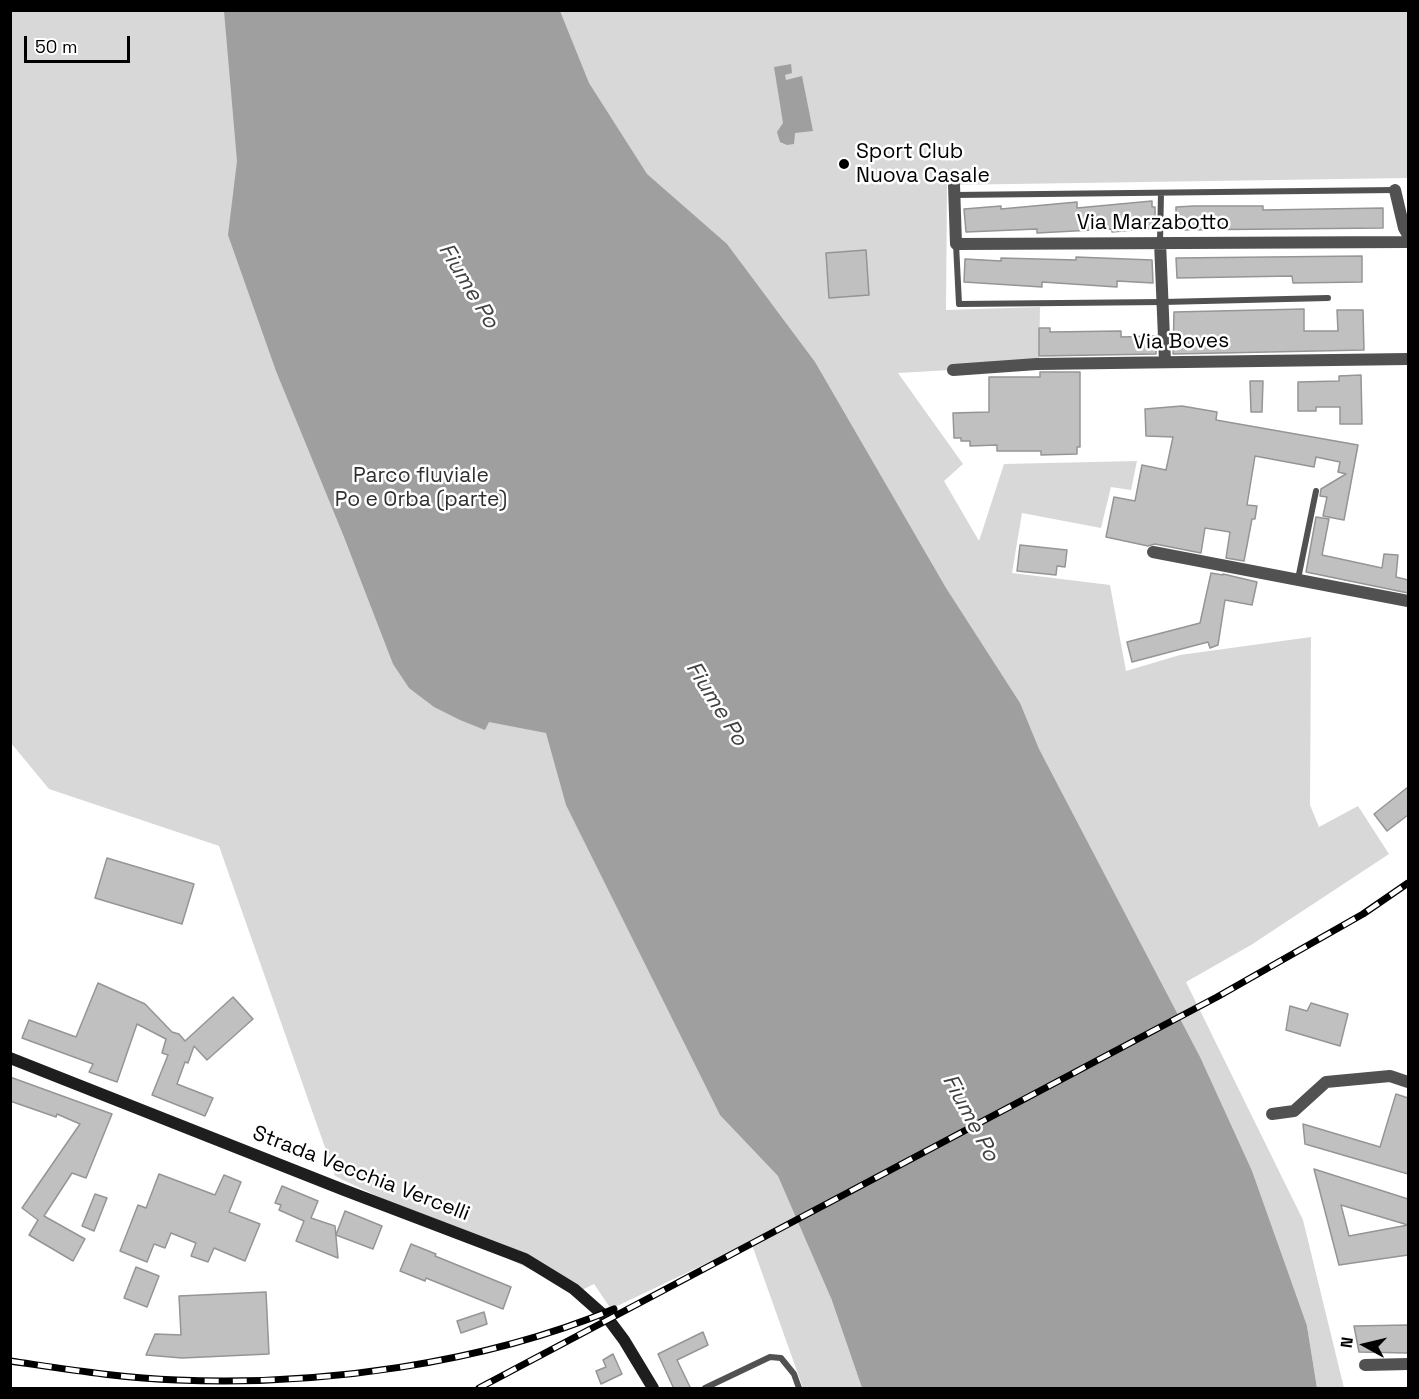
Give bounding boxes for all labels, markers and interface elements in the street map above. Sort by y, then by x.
scale bar [27,24,134,62]
text: 50 m [35,35,77,58]
place label: Sport Club Nuova Casale [856,139,990,189]
marker: Sport Club Nuova Casale [837,157,851,171]
street label: Via Marzabotto [1077,210,1229,236]
water label: Fiume Po [432,239,504,333]
street label: Via Boves [1133,329,1229,355]
park label: Parco fluviale Po e Orba (parte) [335,463,507,513]
water label: Fiume Po [680,657,752,751]
water label: Fiume Po [936,1070,1004,1166]
street label: Strada Vecchia Vercelli [249,1121,473,1227]
north arrow [1335,1315,1395,1375]
text: N [1336,1336,1358,1349]

